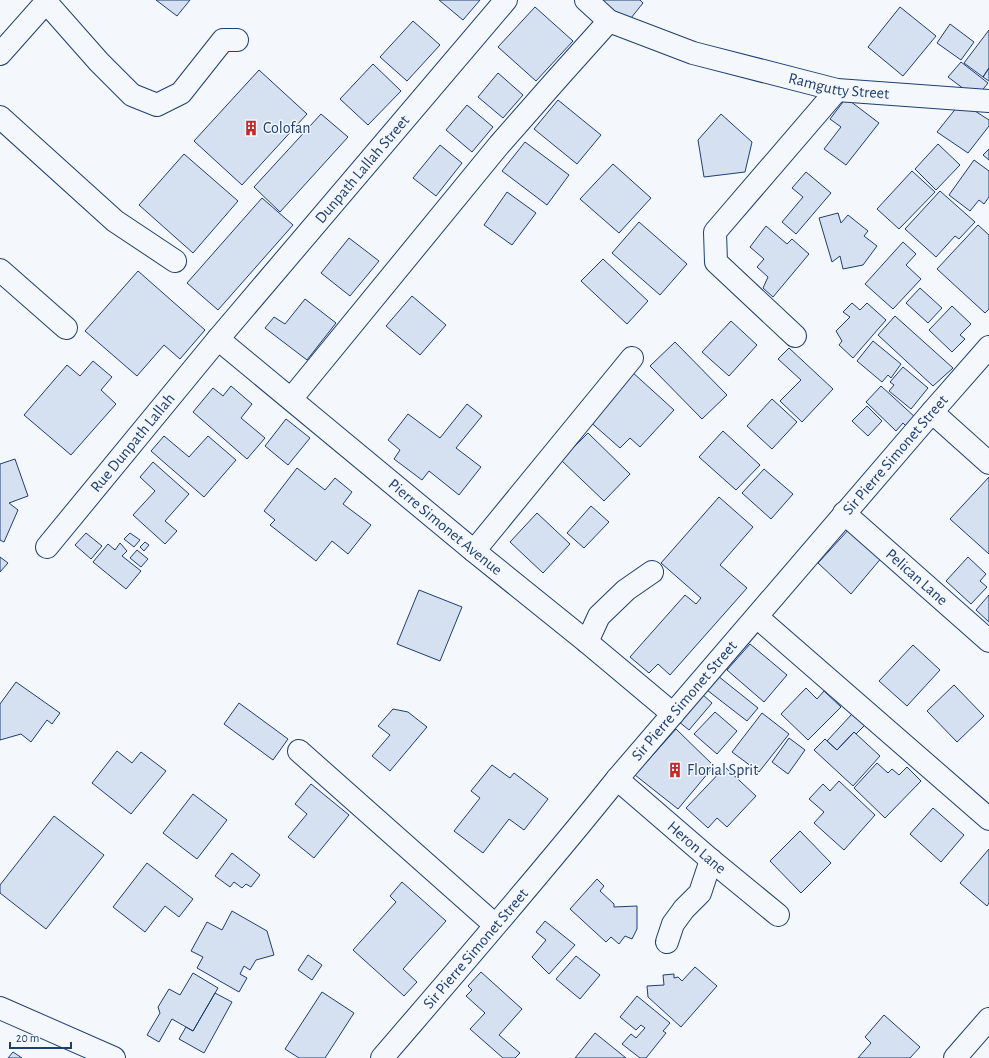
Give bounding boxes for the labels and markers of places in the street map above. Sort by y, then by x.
building icon: Colofan [242,119,260,137]
place label: Colofan [263,120,311,136]
building icon: Florial Sprit [666,761,684,779]
place label: Florial Sprit [687,762,758,778]

